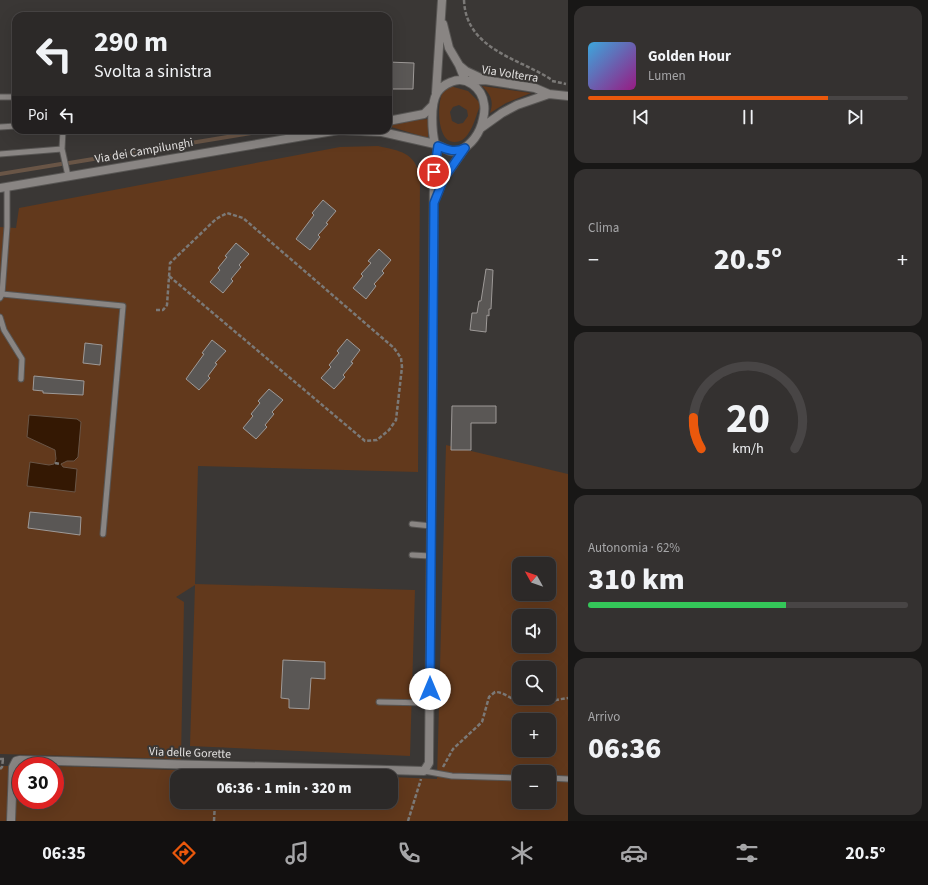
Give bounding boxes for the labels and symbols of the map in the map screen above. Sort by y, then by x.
street label: Via Volterra [480,61,540,87]
street label: Via dei Campilunghi [93,134,195,168]
pin [417,155,451,189]
north arrow [512,557,556,601]
position arrow [409,668,451,710]
street label: Via delle Gorette [149,743,231,763]
speed limit sign: 30 [12,757,64,809]

